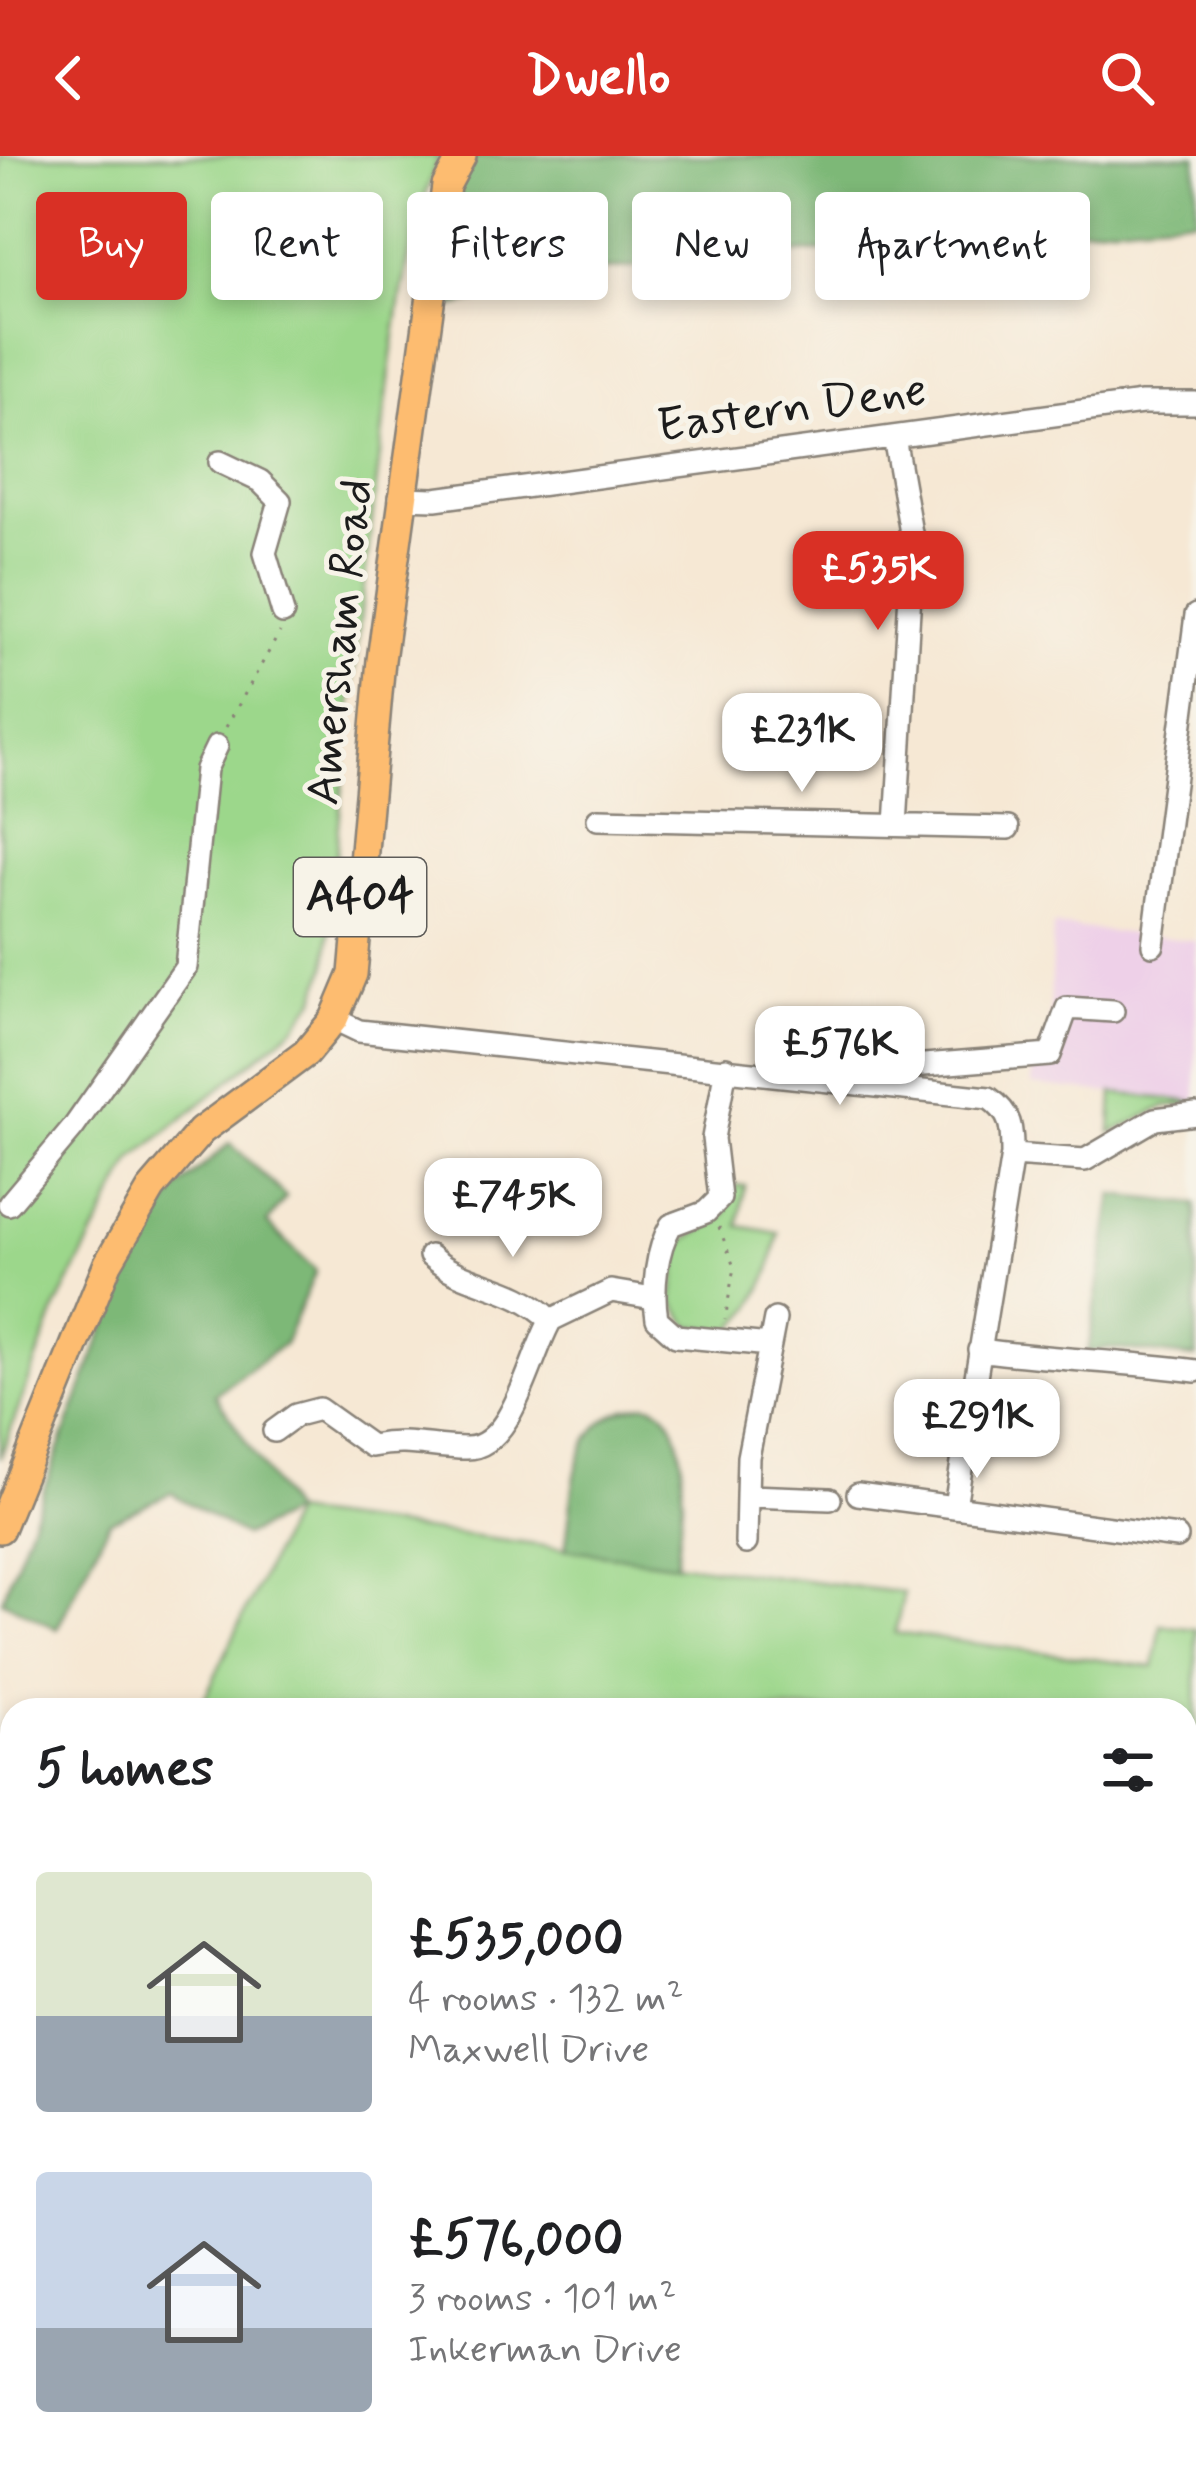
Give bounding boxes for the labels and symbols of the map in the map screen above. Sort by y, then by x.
street label: Eastern Dene [653,359,931,459]
street label: Amersham Road [293,476,389,808]
pin: £535K [794,531,962,633]
pin: £231K [718,693,886,795]
road number: A404 [294,858,426,936]
pin: £576K [756,1006,924,1108]
pin: £745K [429,1158,597,1260]
pin: £291K [893,1379,1061,1481]

